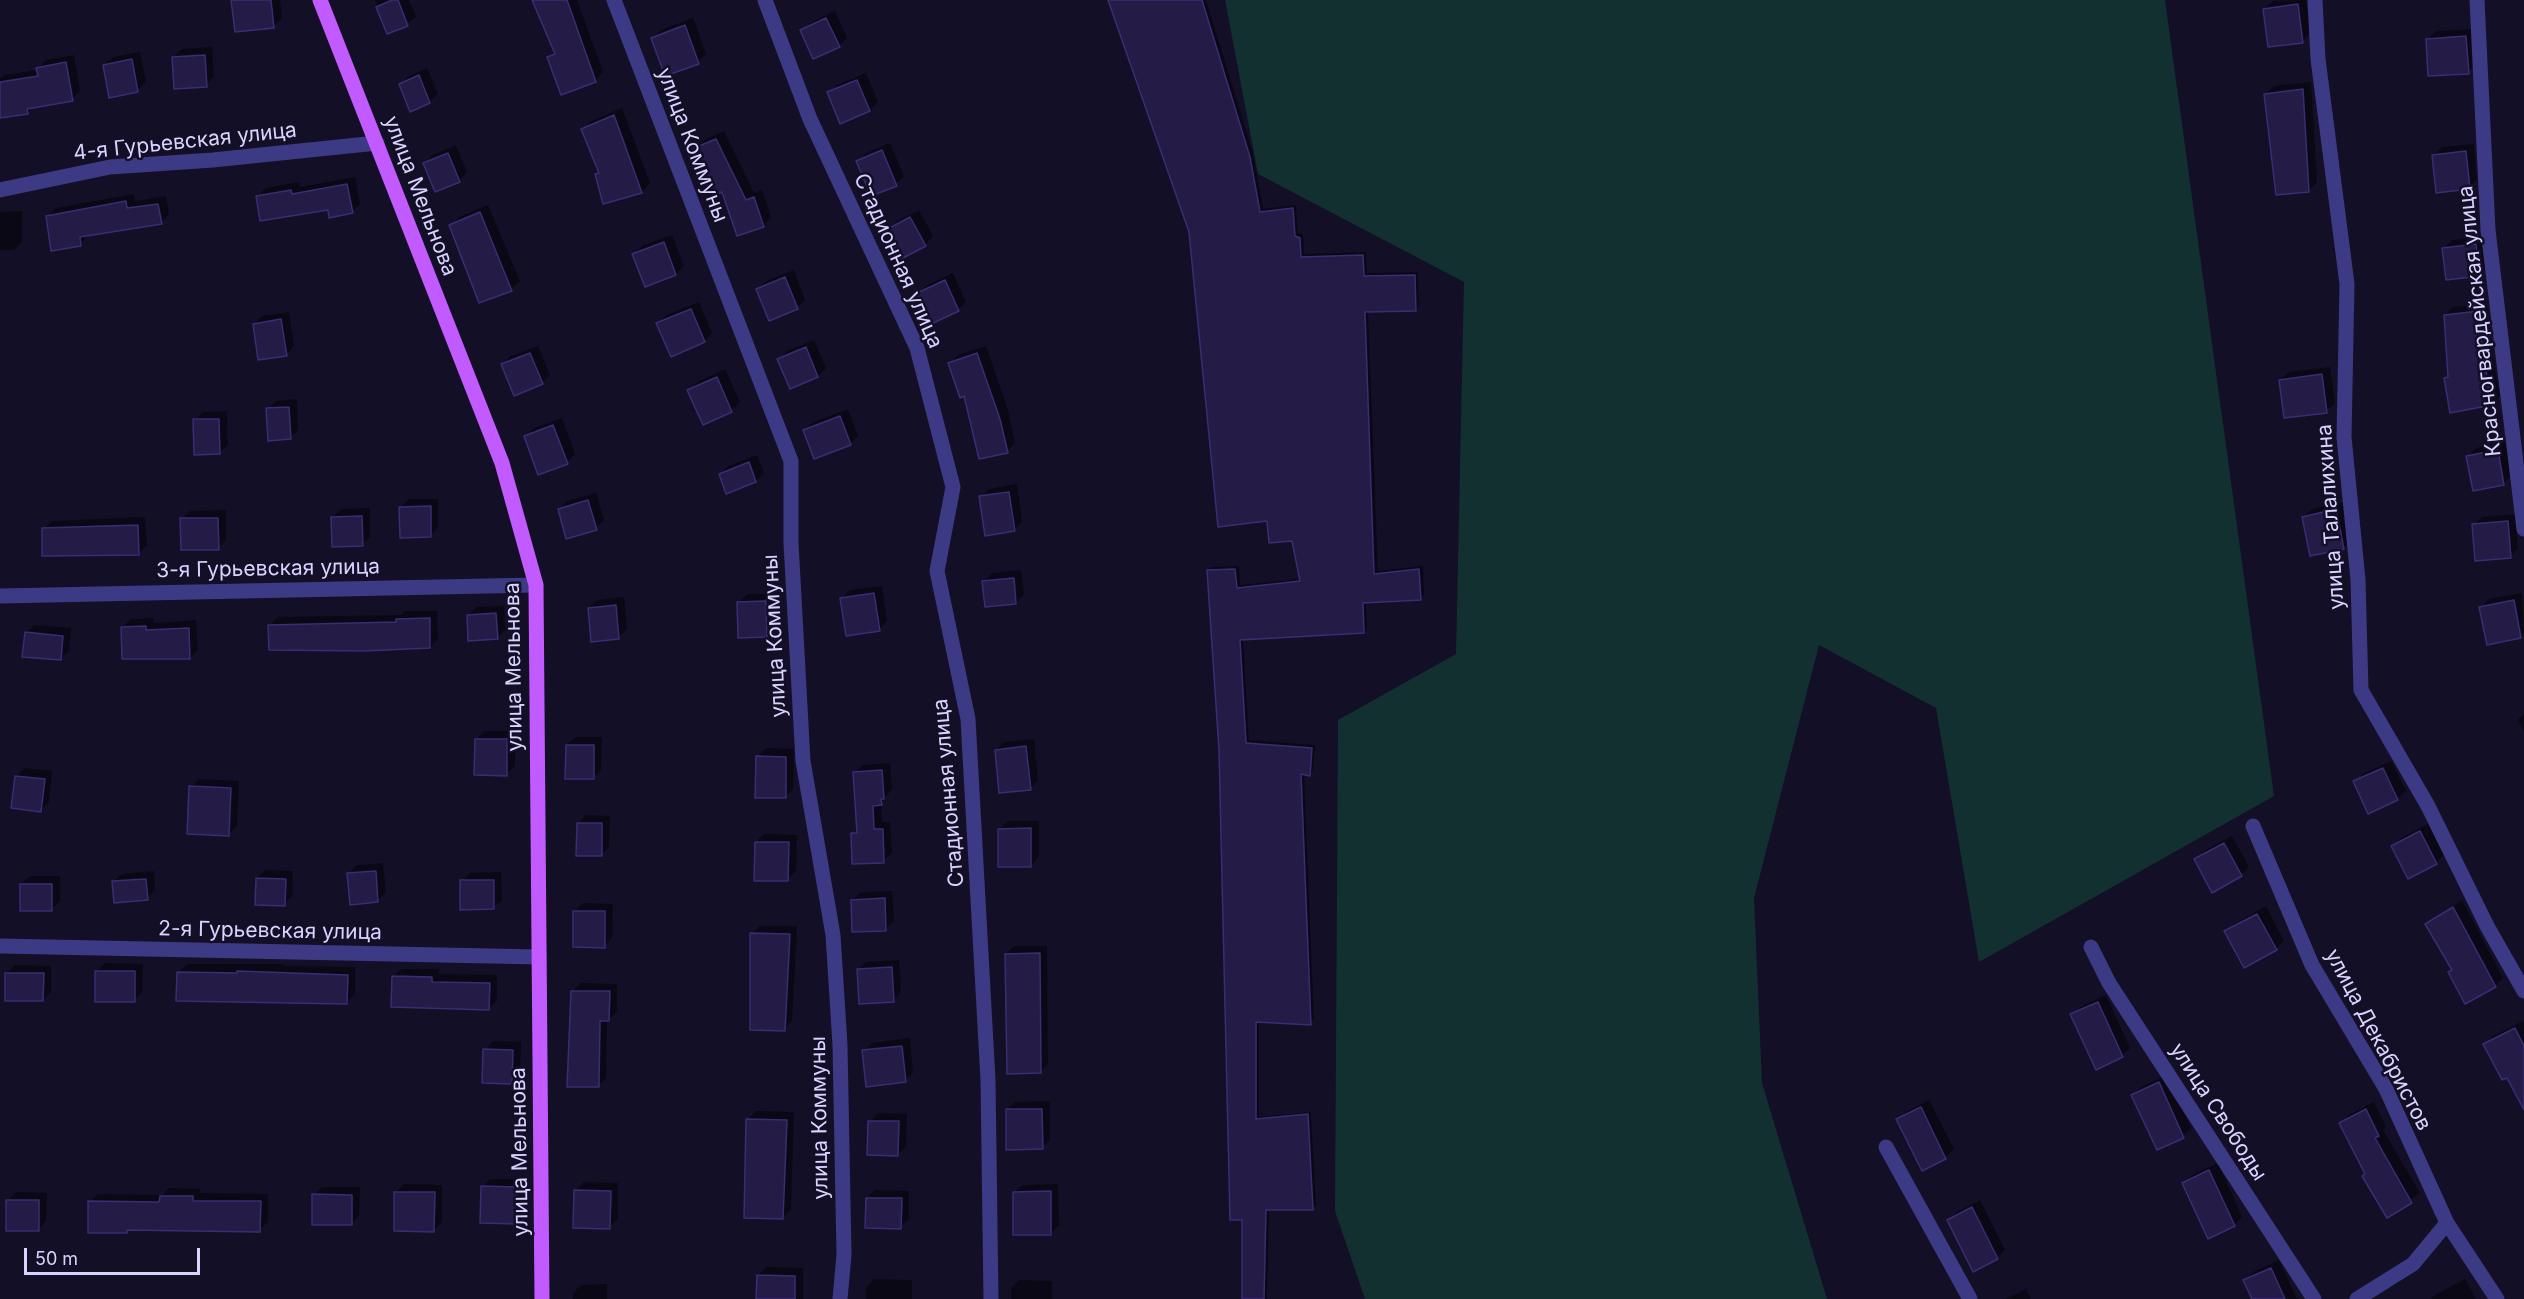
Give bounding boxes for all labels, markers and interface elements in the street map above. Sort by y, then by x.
street label: улица Коммуны [651,64,733,226]
street label: улица Мельнова [378,112,462,280]
street label: 4-я Гурьевская улица [72,118,298,166]
street label: Стадионная улица [848,170,948,352]
street label: Красногвардейская улица [2453,184,2507,458]
street label: улица Талалихина [2312,423,2350,611]
street label: 3-я Гурьевская улица [156,554,380,584]
street label: улица Коммуны [758,554,792,718]
street label: улица Мельнова [500,582,528,752]
street label: Стадионная улица [928,698,970,888]
street label: 2-я Гурьевская улица [158,916,382,946]
street label: улица Декабристов [2320,945,2436,1135]
street label: улица Коммуны [806,1036,834,1200]
street label: улица Свободы [2164,1038,2272,1186]
street label: улица Мельнова [506,1067,534,1237]
scale bar [27,1236,202,1274]
text: 50 m [35,1248,78,1269]

